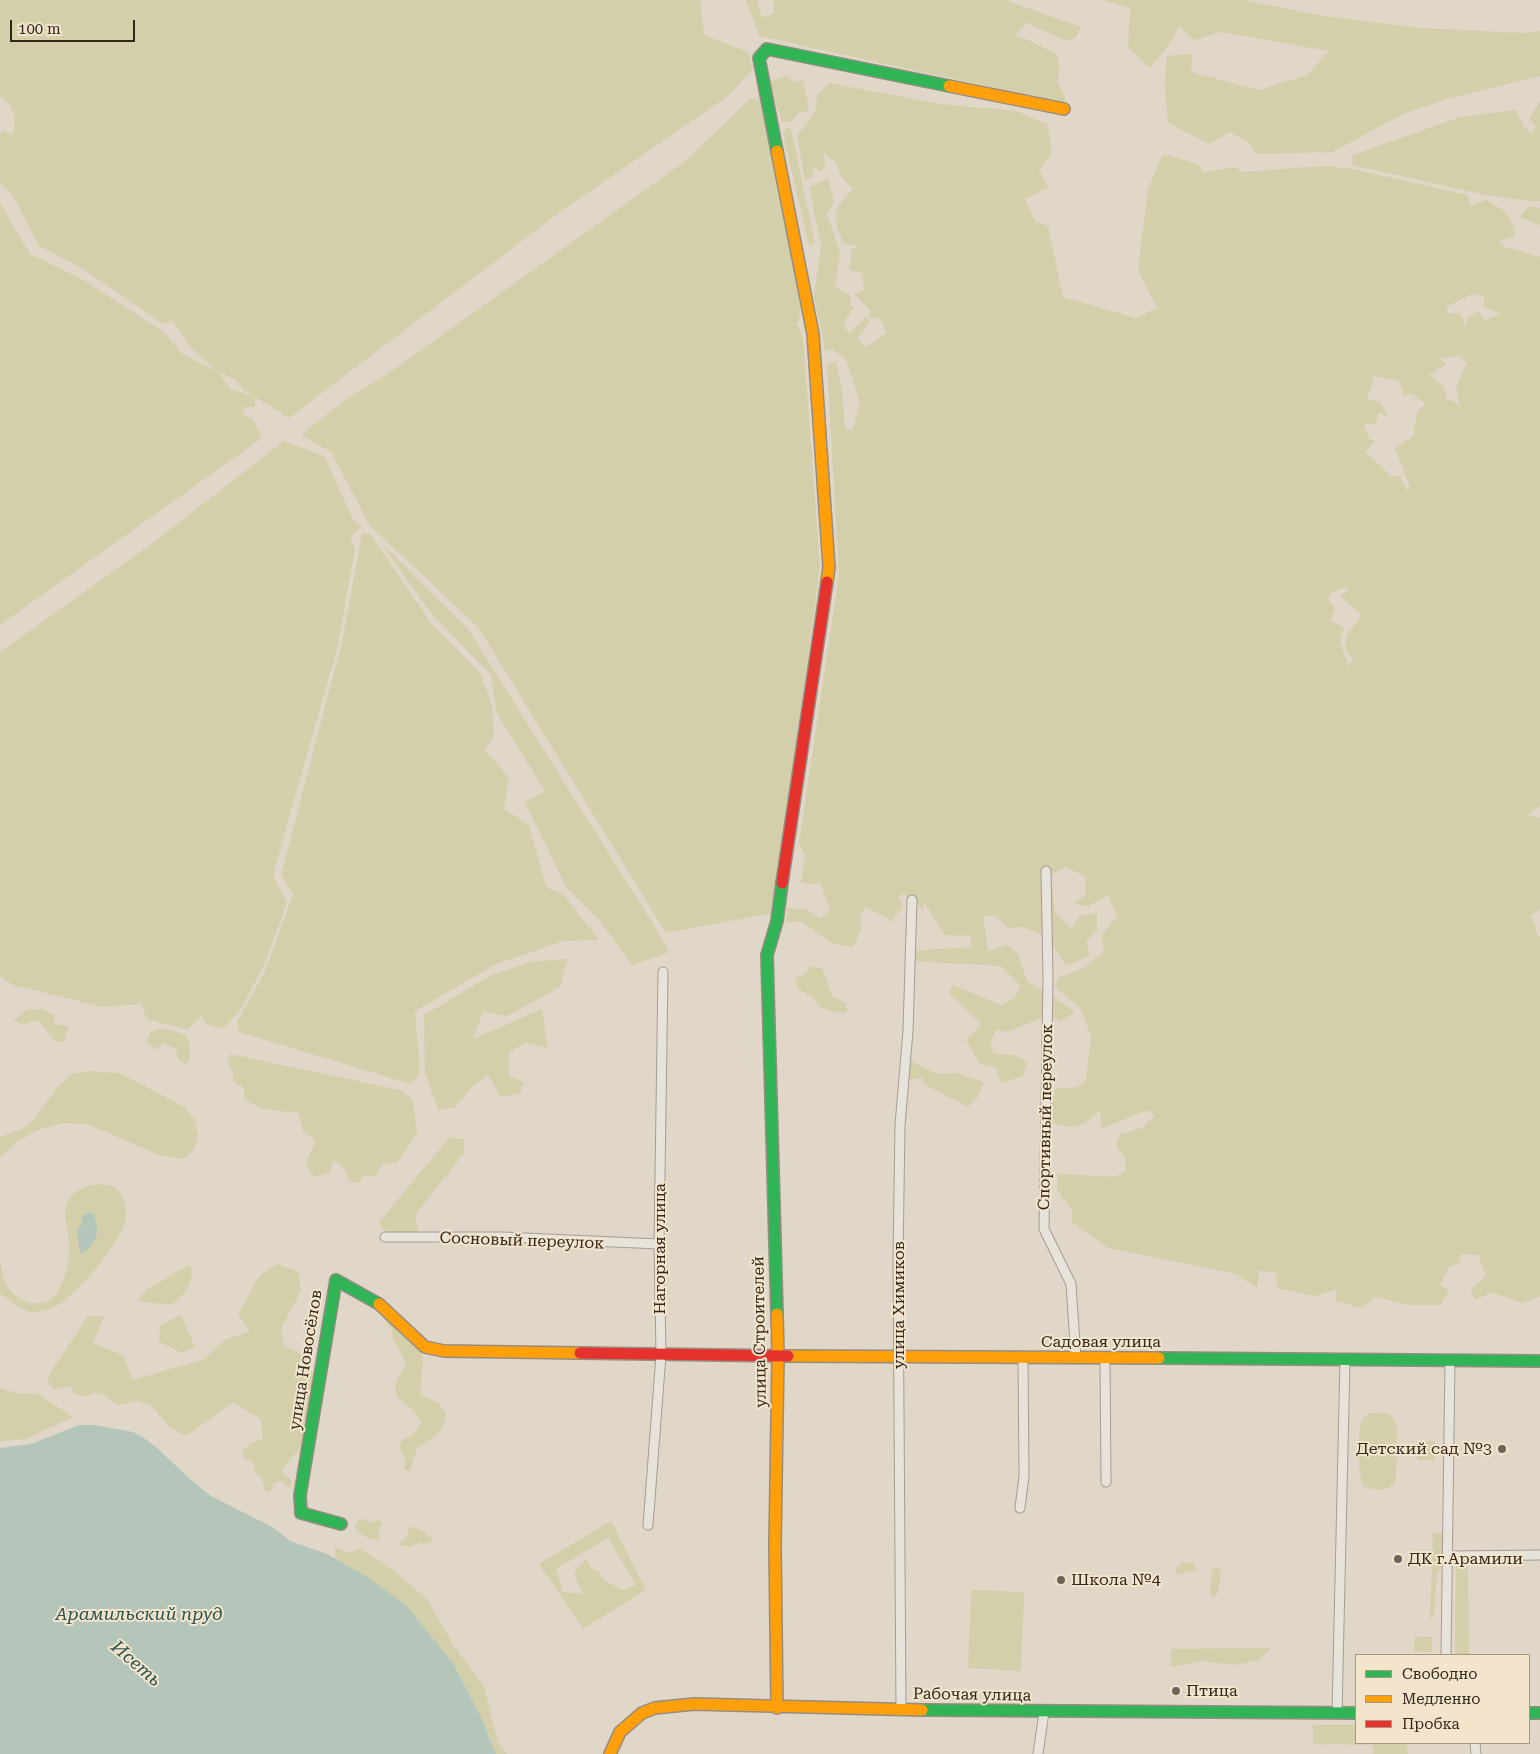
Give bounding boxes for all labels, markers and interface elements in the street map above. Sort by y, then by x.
scale bar [12,10,138,42]
text: 100 m [18,20,61,38]
street label: Спортивный переулок [1035,1024,1057,1210]
street label: Нагорная улица [650,1183,670,1315]
street label: Сосновый переулок [439,1229,605,1253]
street label: улица Химиков [889,1241,909,1369]
street label: улица Строителей [749,1256,771,1408]
street label: улица Новосёлов [285,1289,327,1431]
street label: Садовая улица [1041,1332,1161,1352]
place label: Детский сад №3 [1356,1439,1492,1459]
marker: Детский сад №3 [1496,1443,1508,1455]
place label: ДК г.Арамили [1408,1549,1523,1569]
marker: ДК г.Арамили [1392,1553,1404,1565]
place label: Школа №4 [1071,1570,1161,1590]
marker: Школа №4 [1055,1574,1067,1586]
water label: Арамильский пруд [55,1604,223,1626]
water label: Исеть [106,1636,166,1692]
legend [1355,1654,1530,1744]
text: Свободно [1402,1665,1477,1683]
place label: Птица [1186,1681,1238,1701]
street label: Рабочая улица [913,1684,1031,1706]
marker: Птица [1170,1685,1182,1697]
text: Медленно [1402,1690,1481,1708]
text: Пробка [1402,1715,1460,1733]

